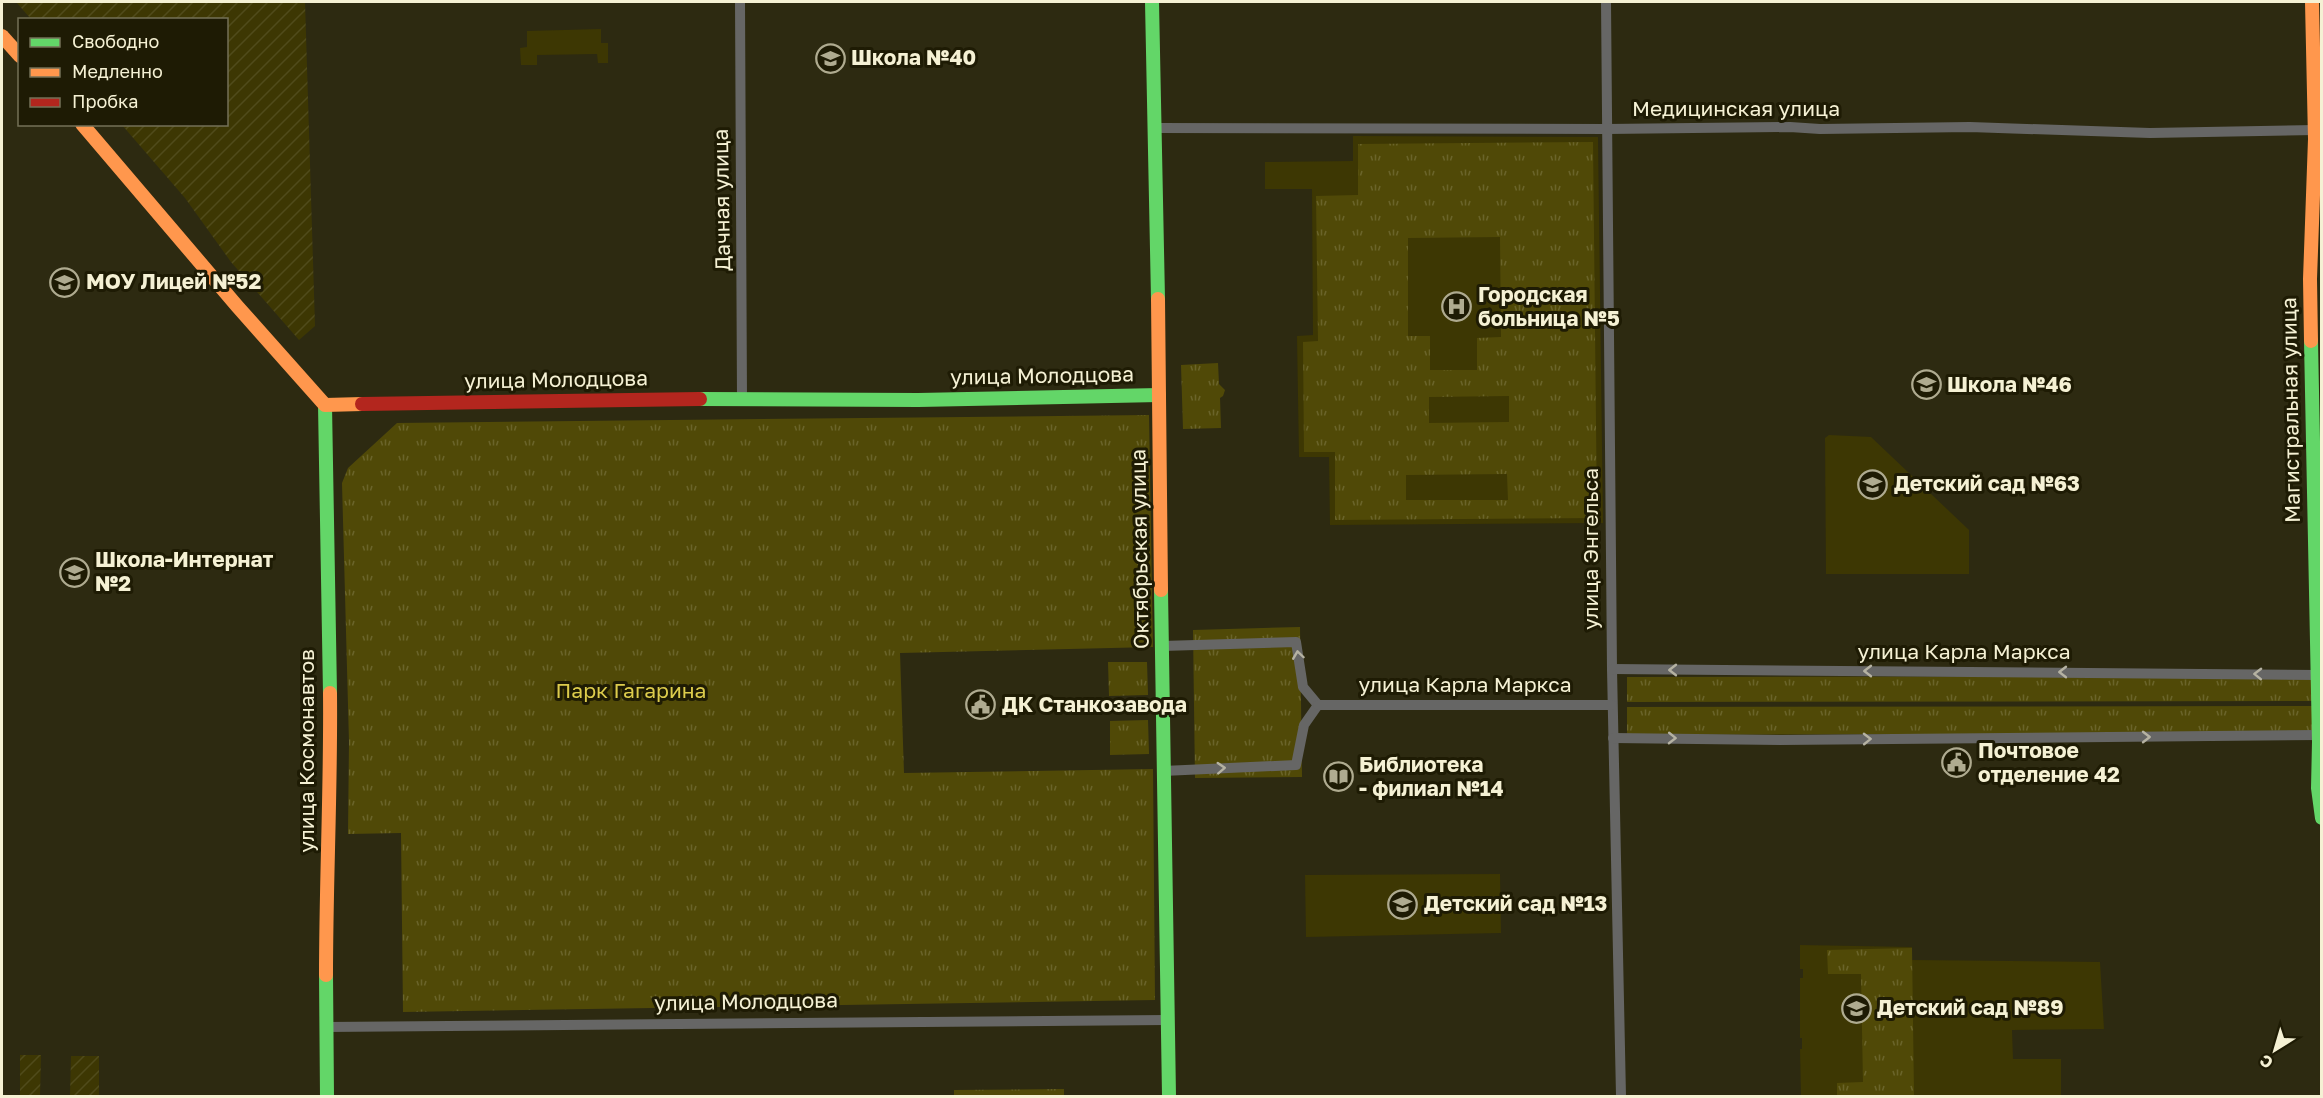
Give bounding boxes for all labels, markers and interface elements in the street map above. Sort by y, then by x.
legend [18,18,228,126]
text: Свободно [72,30,159,52]
school or university icon: Школа №40 [814,42,846,74]
place label: Школа №40 [851,44,976,70]
text: Медленно [72,60,163,82]
text: Пробка [72,90,138,112]
street label: Медицинская улица [1632,95,1840,121]
street label: Дачная улица [707,129,735,271]
school or university icon: МОУ Лицей №52 [49,266,81,298]
place label: МОУ Лицей №52 [86,268,261,294]
place label: Городская больница №5 [1478,281,1620,331]
hospital icon: Городская больница №5 [1441,291,1473,323]
street label: Магистральная улица [2275,297,2305,523]
street label: улица Молодцова [950,360,1134,390]
street label: улица Молодцова [464,364,648,394]
school or university icon: Школа №46 [1910,369,1942,401]
place label: Школа №46 [1947,371,2072,397]
street label: Октябрьская улица [1124,449,1154,649]
street label: улица Энгельса [1577,468,1603,630]
school or university icon: Детский сад №63 [1857,468,1889,500]
place label: Детский сад №63 [1894,470,2080,496]
place label: Школа-Интернат №2 [95,546,273,596]
school or university icon: Школа-Интернат №2 [58,556,90,588]
street label: улица Карла Маркса [1857,638,2071,664]
street label: улица Космонавтов [293,649,319,853]
one-way arrow [1293,651,1305,660]
one-way arrow [1669,664,1678,676]
one-way arrow [1864,665,1873,677]
one-way arrow [2059,666,2068,678]
one-way arrow [2254,668,2263,680]
street label: улица Карла Маркса [1358,671,1572,697]
park label: Парк Гагарина [556,677,706,703]
public building icon: ДК Станкозавода [965,689,997,721]
place label: ДК Станкозавода [1002,691,1187,717]
one-way arrow [2141,731,2150,743]
one-way arrow [1667,732,1676,744]
one-way arrow [1862,732,1871,745]
place label: Почтовое отделение 42 [1978,737,2120,787]
public building icon: Почтовое отделение 42 [1941,747,1973,779]
place label: Библиотека - филиал №14 [1359,751,1504,801]
library icon: Библиотека - филиал №14 [1322,761,1354,793]
one-way arrow [1217,762,1226,775]
school or university icon: Детский сад №13 [1387,888,1419,920]
place label: Детский сад №13 [1424,890,1607,916]
street label: улица Молодцова [654,986,838,1016]
school or university icon: Детский сад №89 [1840,992,1872,1024]
place label: Детский сад №89 [1877,994,2063,1020]
north arrow [2245,1020,2305,1080]
text: С [2255,1051,2277,1073]

